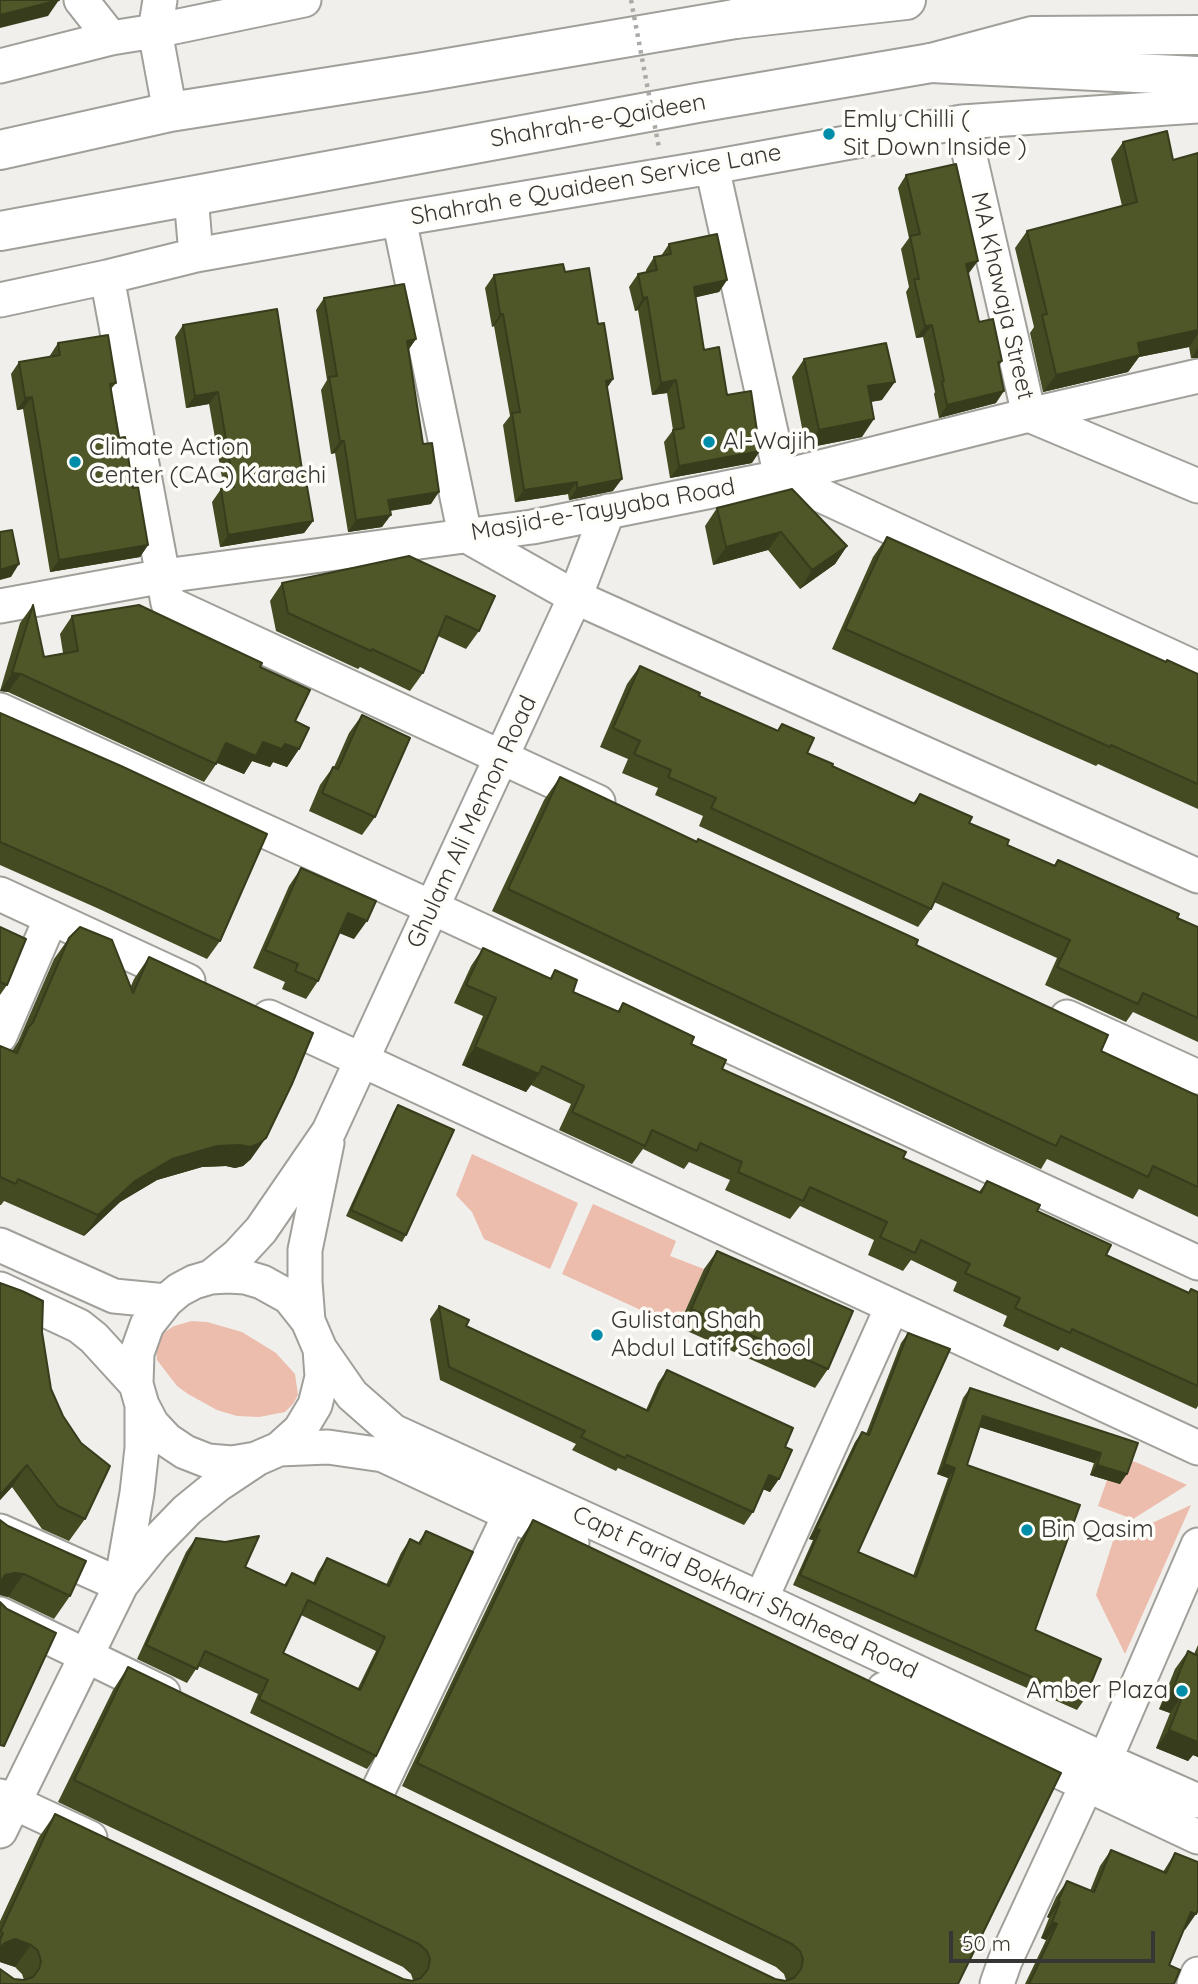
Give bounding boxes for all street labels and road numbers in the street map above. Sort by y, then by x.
street label: Shahrah-e-Qaideen [488,88,708,154]
street label: Shahrah e Quaideen Service Lane [408,138,784,232]
street label: MA Khawaja Street [964,189,1040,403]
street label: Masjid-e-Tayyaba Road [469,473,737,547]
street label: Ghulam Ali Memon Road [401,691,543,953]
street label: Capt Farid Bokhari Shaheed Road [568,1500,922,1686]

